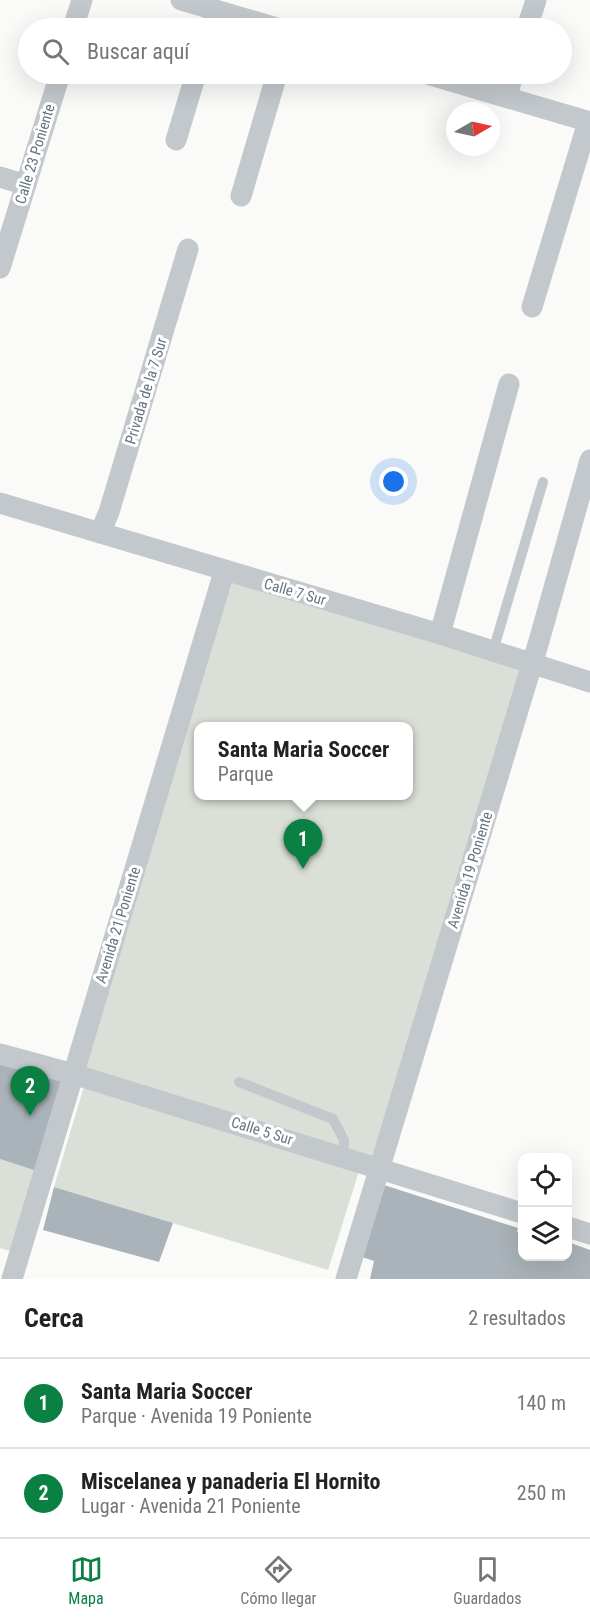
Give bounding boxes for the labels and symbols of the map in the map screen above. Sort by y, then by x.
street label: Calle 23 Poniente [11,102,59,206]
north arrow [446,102,500,156]
street label: Privada de la 7 Sur [121,335,171,446]
your location [379,467,408,496]
street label: Calle 7 Sur [262,575,328,610]
street label: Avenida 19 Poniente [444,810,496,930]
pin: 1 [284,820,322,869]
street label: Avenida 21 Poniente [92,865,144,985]
pin: 2 [10,1066,50,1116]
street label: Calle 5 Sur [229,1113,295,1149]

